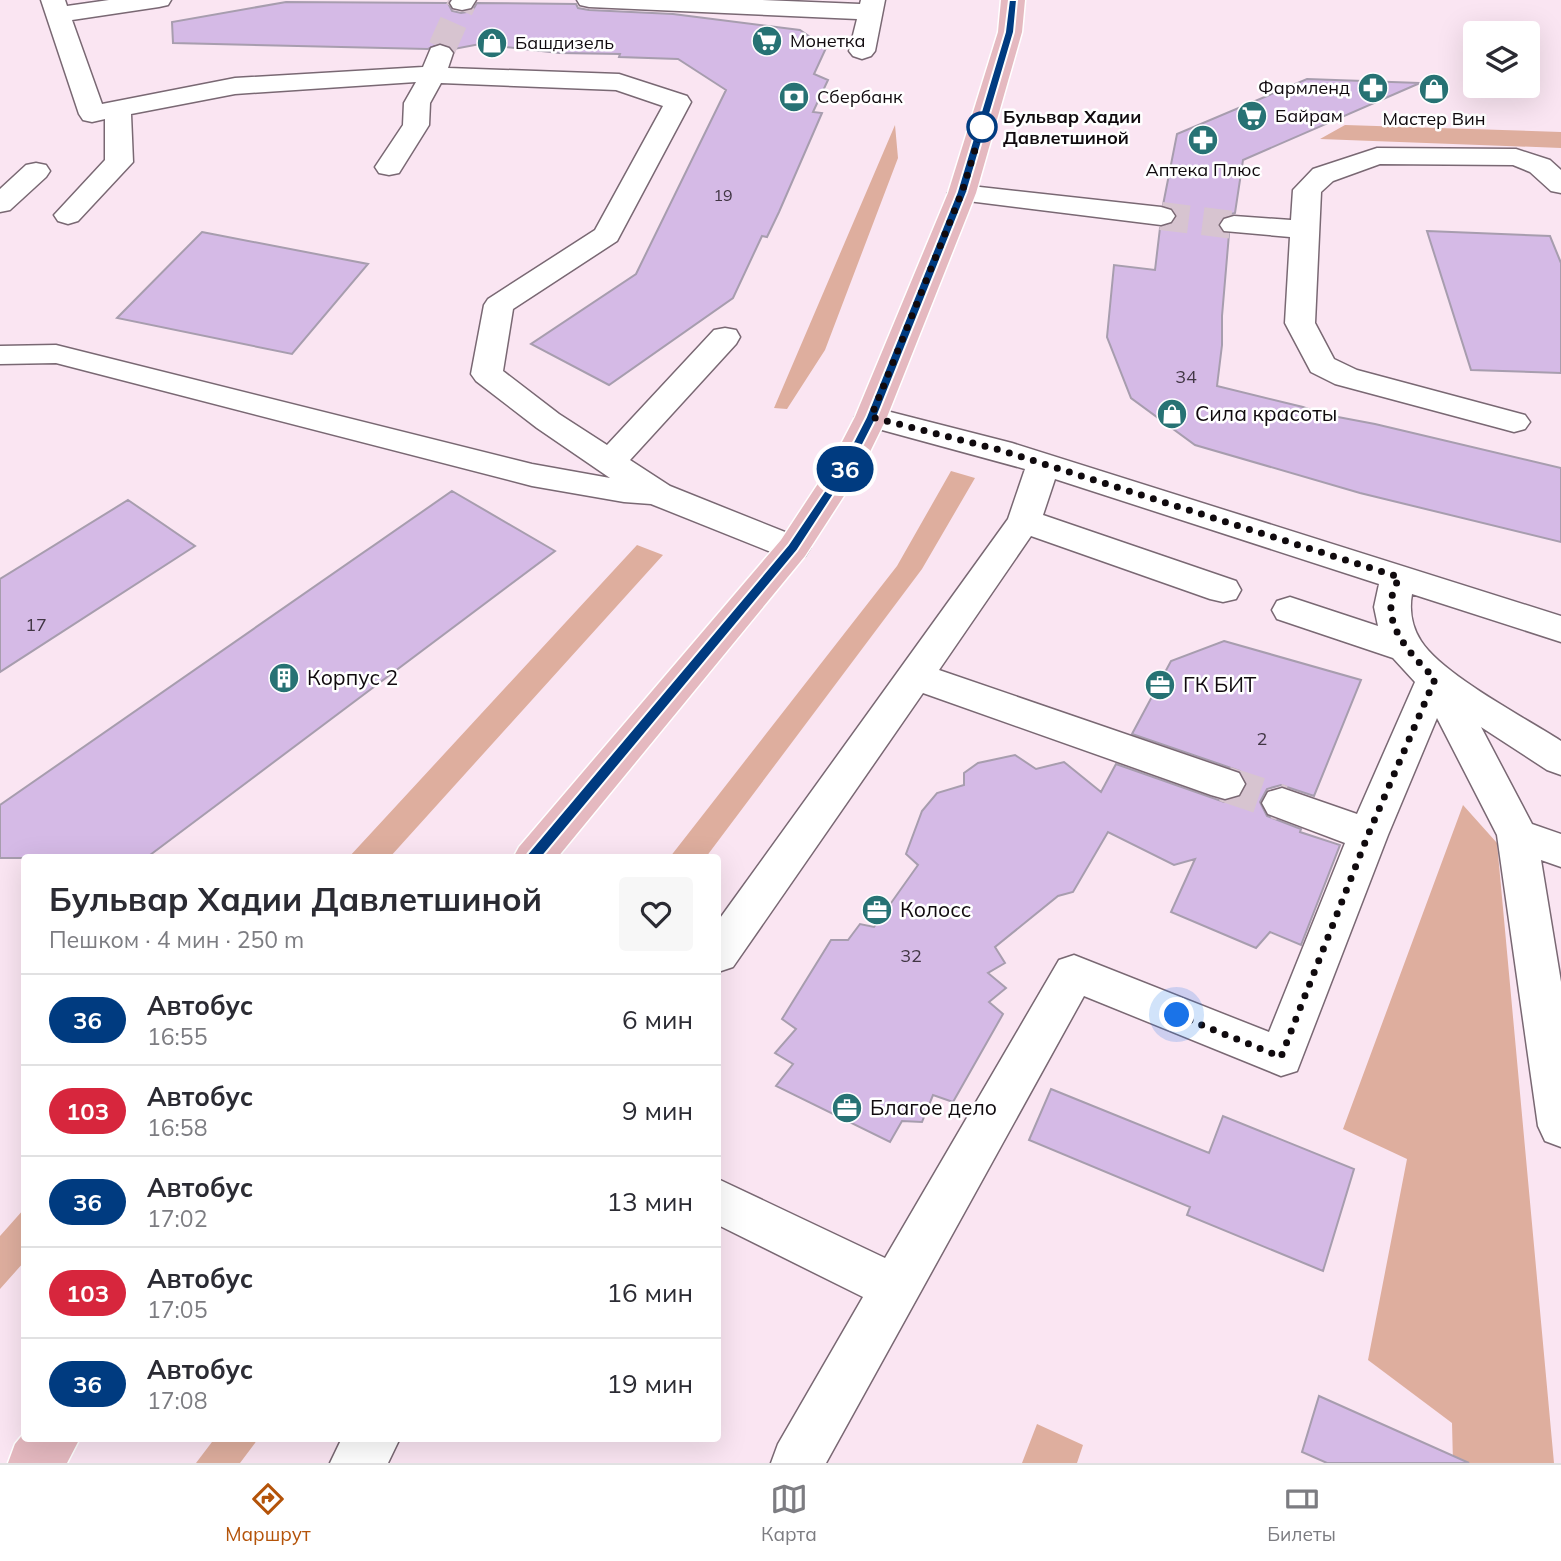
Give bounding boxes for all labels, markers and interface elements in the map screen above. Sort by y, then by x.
map controls [1463,21,1540,98]
button: layers [1463,21,1540,98]
supermarket icon: Монетка [750,24,784,58]
shop icon: Башдизель [475,26,509,60]
place label: Монетка [790,29,866,52]
place label: Башдизель [515,31,614,54]
pharmacy icon: Фармленд [1356,71,1390,105]
shop icon: Мастер Вин [1417,72,1451,106]
place label: Фармленд [1258,76,1350,99]
bank icon: Сбербанк [777,80,811,114]
place label: Сбербанк [817,85,903,108]
supermarket icon: Байрам [1235,99,1269,133]
place label: Байрам [1275,104,1343,127]
place label: Бульвар Хадии Давлетшиной [1003,105,1141,149]
place label: Мастер Вин [1382,107,1486,130]
marker: Бульвар Хадии Давлетшиной [967,112,997,142]
pharmacy icon: Аптека Плюс [1186,123,1220,157]
place label: Аптека Плюс [1145,158,1261,181]
house number: 19 [713,185,733,205]
house number: 34 [1175,365,1197,388]
shop icon: Сила красоты [1155,397,1189,431]
place label: Сила красоты [1195,400,1337,426]
line badge: 36 [814,446,876,492]
text: 36 [831,454,859,484]
house number: 17 [25,613,47,636]
building icon: Корпус 2 [267,661,301,695]
place label: Корпус 2 [307,664,398,690]
office icon: ГК БИТ [1143,668,1177,702]
place label: ГК БИТ [1183,671,1257,697]
house number: 2 [1257,727,1267,750]
button: heart [619,877,693,951]
text: Бульвар Хадии Давлетшиной [49,878,542,919]
office icon: Колосс [860,893,894,927]
place label: Колосс [900,896,971,922]
text: Пешком · 4 мин · 250 m [49,925,304,954]
house number: 32 [900,944,922,967]
text: Автобус [147,989,253,1022]
your location [1159,997,1194,1032]
text: 6 мин [622,1003,693,1036]
text: 36 [73,1005,102,1035]
text: 16:55 [147,1022,207,1051]
text: Автобус [147,1080,253,1113]
office icon: Благое дело [830,1091,864,1125]
text: 9 мин [622,1094,693,1127]
place label: Благое дело [870,1094,997,1120]
text: 103 [66,1096,109,1126]
text: 16:58 [147,1113,207,1142]
text: Автобус [147,1171,253,1204]
text: 13 мин [606,1185,693,1218]
text: 36 [73,1187,102,1217]
text: 17:02 [147,1204,207,1233]
text: Автобус [147,1262,253,1295]
text: 16 мин [606,1276,693,1309]
text: 103 [66,1278,109,1308]
text: 17:05 [147,1295,207,1324]
text: Автобус [147,1353,253,1386]
text: 19 мин [606,1367,693,1400]
text: 36 [73,1369,102,1399]
text: 17:08 [147,1386,207,1415]
tab: Маршрут [225,1480,311,1546]
tab: Карта [761,1480,817,1546]
tab: Билеты [1267,1480,1336,1546]

